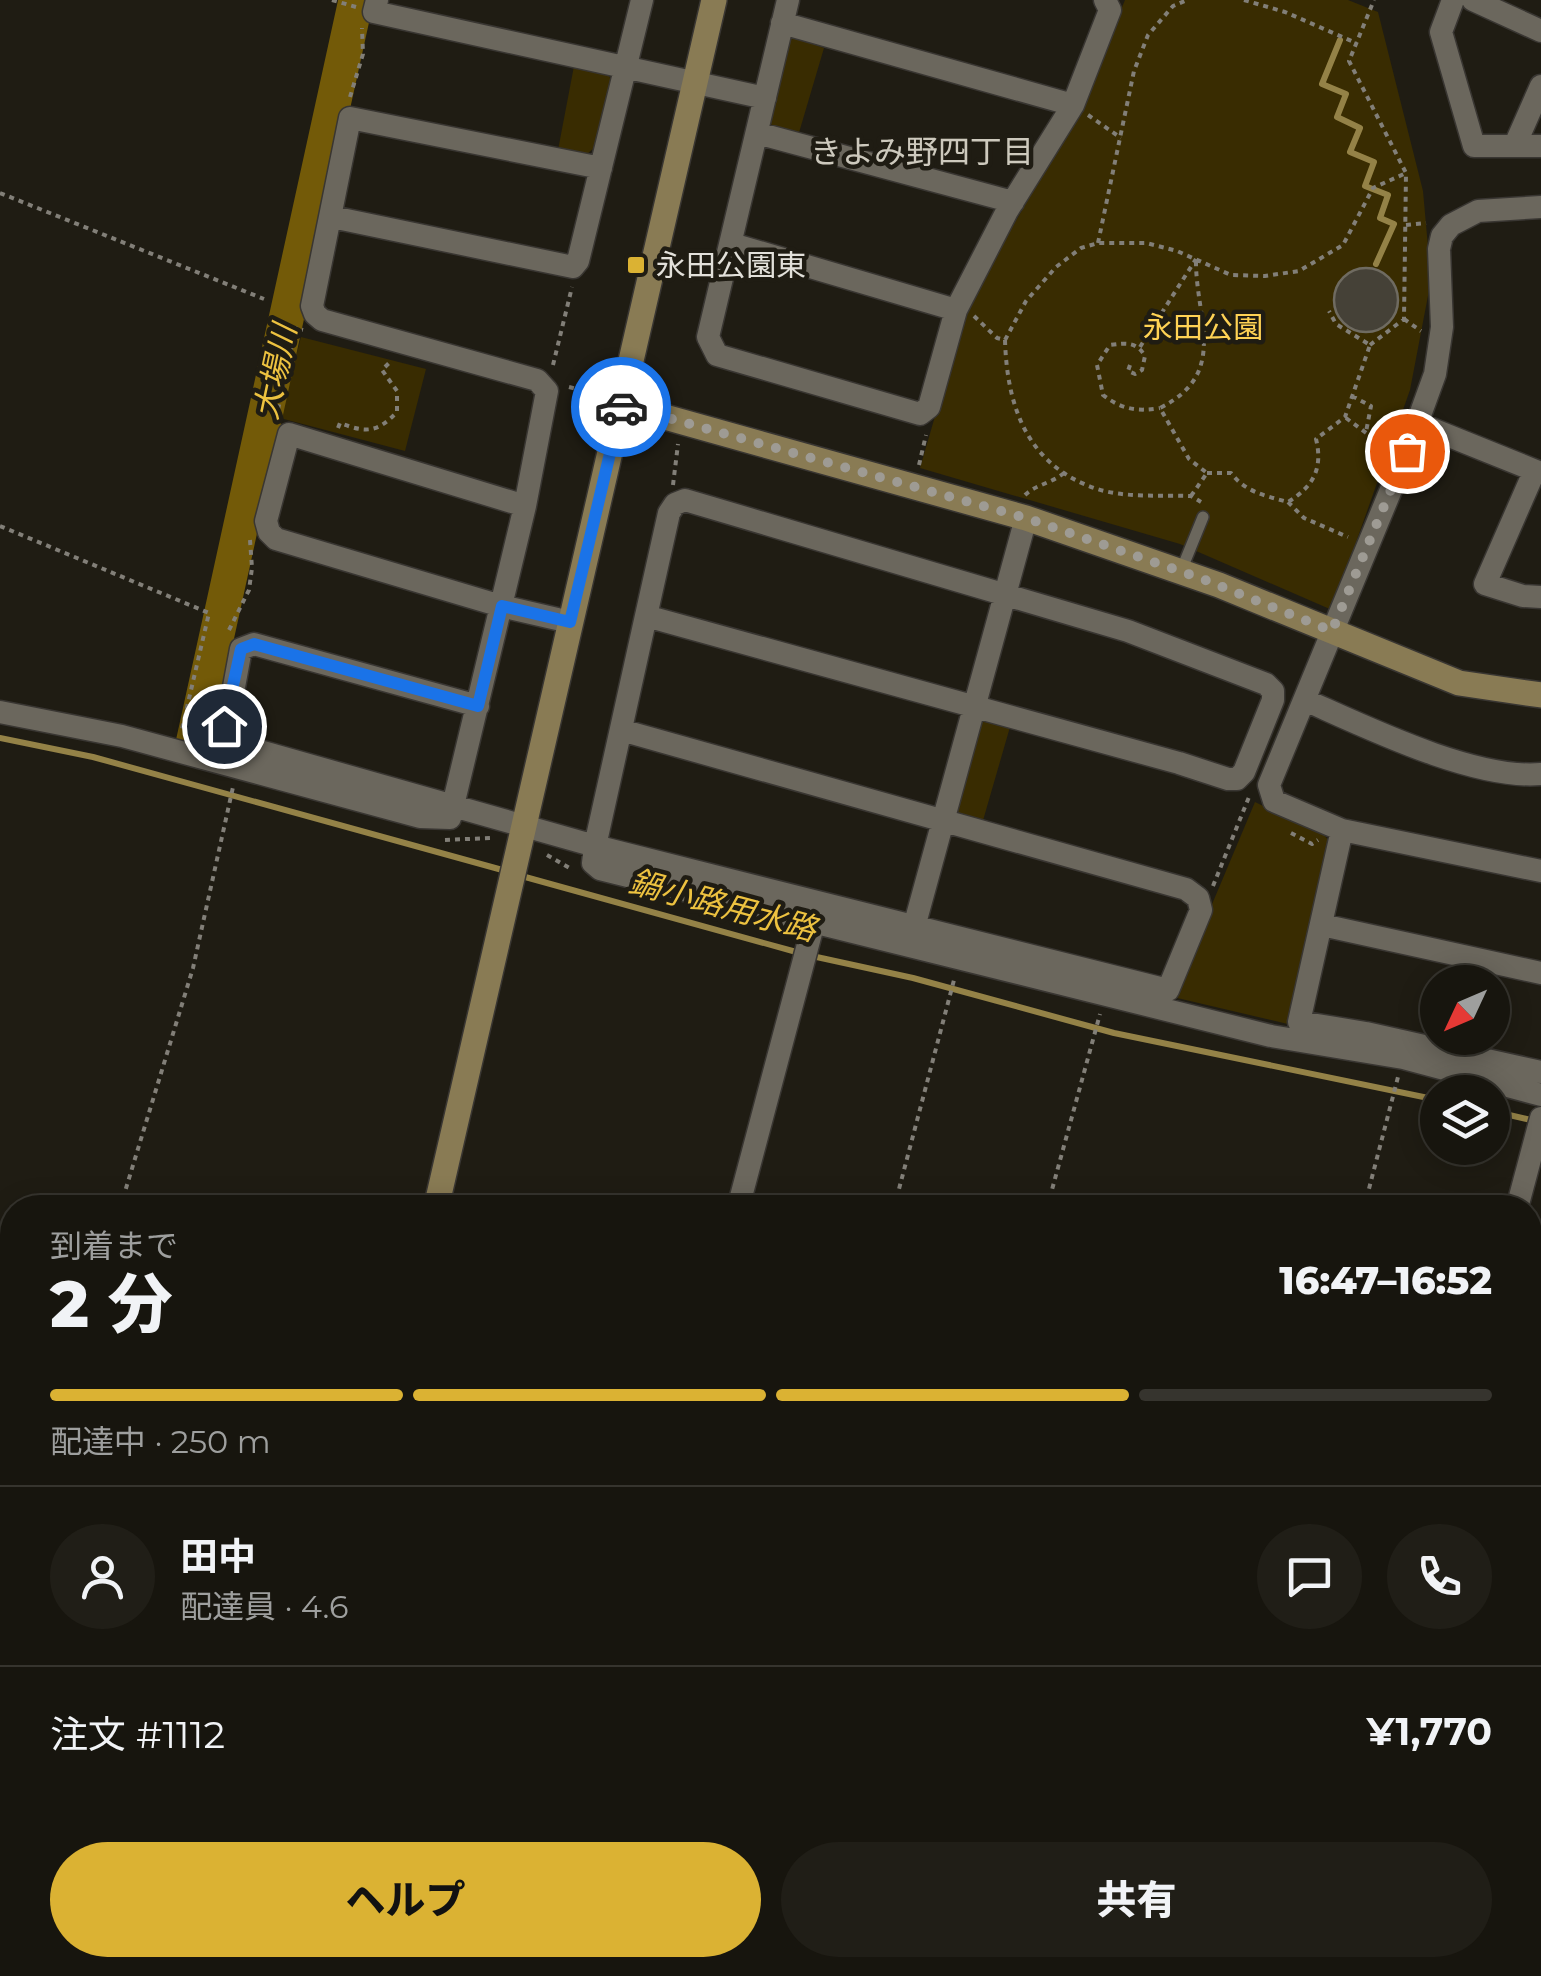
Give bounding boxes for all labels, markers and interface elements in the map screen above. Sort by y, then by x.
district label: きよみ野四丁目 [810,132,1034,171]
place label: 永田公園東 [656,247,806,284]
marker: 永田公園東 [625,254,647,276]
park label: 永田公園 [1143,309,1263,346]
water label: 大場川 [246,318,305,423]
courier [571,357,671,457]
icon: car [594,380,649,435]
pin [1365,409,1450,494]
icon: bag [1380,424,1435,479]
pin [182,684,267,769]
icon: home [197,699,252,754]
water label: 鍋小路用水路 [625,861,824,949]
north arrow [1420,965,1510,1055]
map controls [1420,965,1510,1165]
button: layers [1420,1075,1510,1165]
text: 到着まで [50,1226,178,1265]
text: 16:47–16:52 [1279,1257,1492,1304]
text: 2 分 [50,1264,173,1343]
text: 配達中 · 250 m [50,1422,271,1461]
button: person [50,1524,155,1629]
button: chat [1257,1524,1362,1629]
button: phone [1387,1524,1492,1629]
text: 田中 [180,1533,256,1580]
text: 配達員 · 4.6 [180,1587,349,1626]
text: ¥1,770 [1367,1708,1492,1755]
text: 注文 #1112 [50,1711,225,1758]
button: ヘルプ [50,1842,761,1957]
button: 共有 [781,1842,1492,1957]

